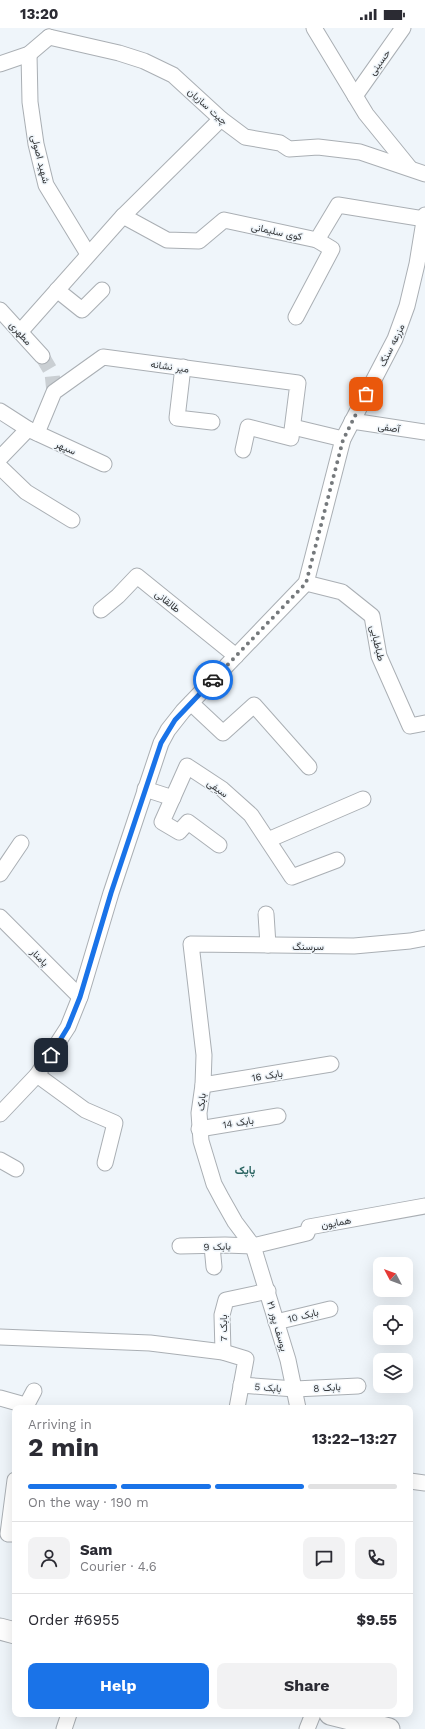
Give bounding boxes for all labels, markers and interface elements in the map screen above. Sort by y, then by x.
text: 13:20 [20,5,59,23]
street label: حسینی [367,47,393,78]
street label: چیت سازیان [184,86,230,129]
street label: شهید اصولی [28,134,52,185]
street label: کوی سلیمانی [250,221,304,243]
street label: مطهری [6,319,34,348]
street label: مزرعه سنگ [376,322,407,369]
street label: میر نشانه [150,358,190,376]
pin [349,377,383,411]
icon: bag [355,383,377,405]
street label: آصفی [377,420,401,436]
street label: سپهر [52,438,78,459]
street label: طالقانی [152,588,183,616]
street label: طباطبایی [367,624,387,663]
courier [193,660,233,700]
icon: car [202,669,224,691]
street label: سیفی [205,777,230,800]
street label: سرسنگ [292,941,324,953]
street label: پامنار [26,946,51,970]
pin [34,1038,68,1072]
icon: home [40,1044,62,1066]
street label: بابک 16 [251,1068,284,1084]
street label: بابک [195,1093,209,1112]
street label: بابک 14 [222,1115,255,1131]
district label: پاپک [235,1164,256,1178]
street label: همایون [320,1214,352,1232]
street label: بابک 9 [203,1241,231,1253]
north arrow [373,1257,413,1297]
map controls [373,1257,413,1393]
street label: یوسف پور ۲۱ [263,1300,290,1353]
button: locate [373,1305,413,1345]
street label: بابک 10 [287,1306,320,1326]
street label: بابک 7 [218,1314,230,1341]
button: layers [373,1353,413,1393]
street label: بابک 5 [254,1381,282,1395]
street label: بابک 8 [313,1381,341,1395]
text: Arriving in [28,1417,92,1432]
text: 13:22–13:27 [312,1430,397,1448]
text: 2 min [28,1432,99,1462]
text: On the way · 190 m [28,1495,149,1510]
button: person [28,1537,70,1579]
button: chat [303,1537,345,1579]
button: phone [355,1537,397,1579]
text: Sam [80,1541,112,1559]
text: Courier · 4.6 [80,1559,157,1574]
text: Order #6955 [28,1611,119,1629]
text: $9.55 [356,1611,397,1629]
button: Help [28,1663,209,1709]
button: Share [217,1663,397,1709]

